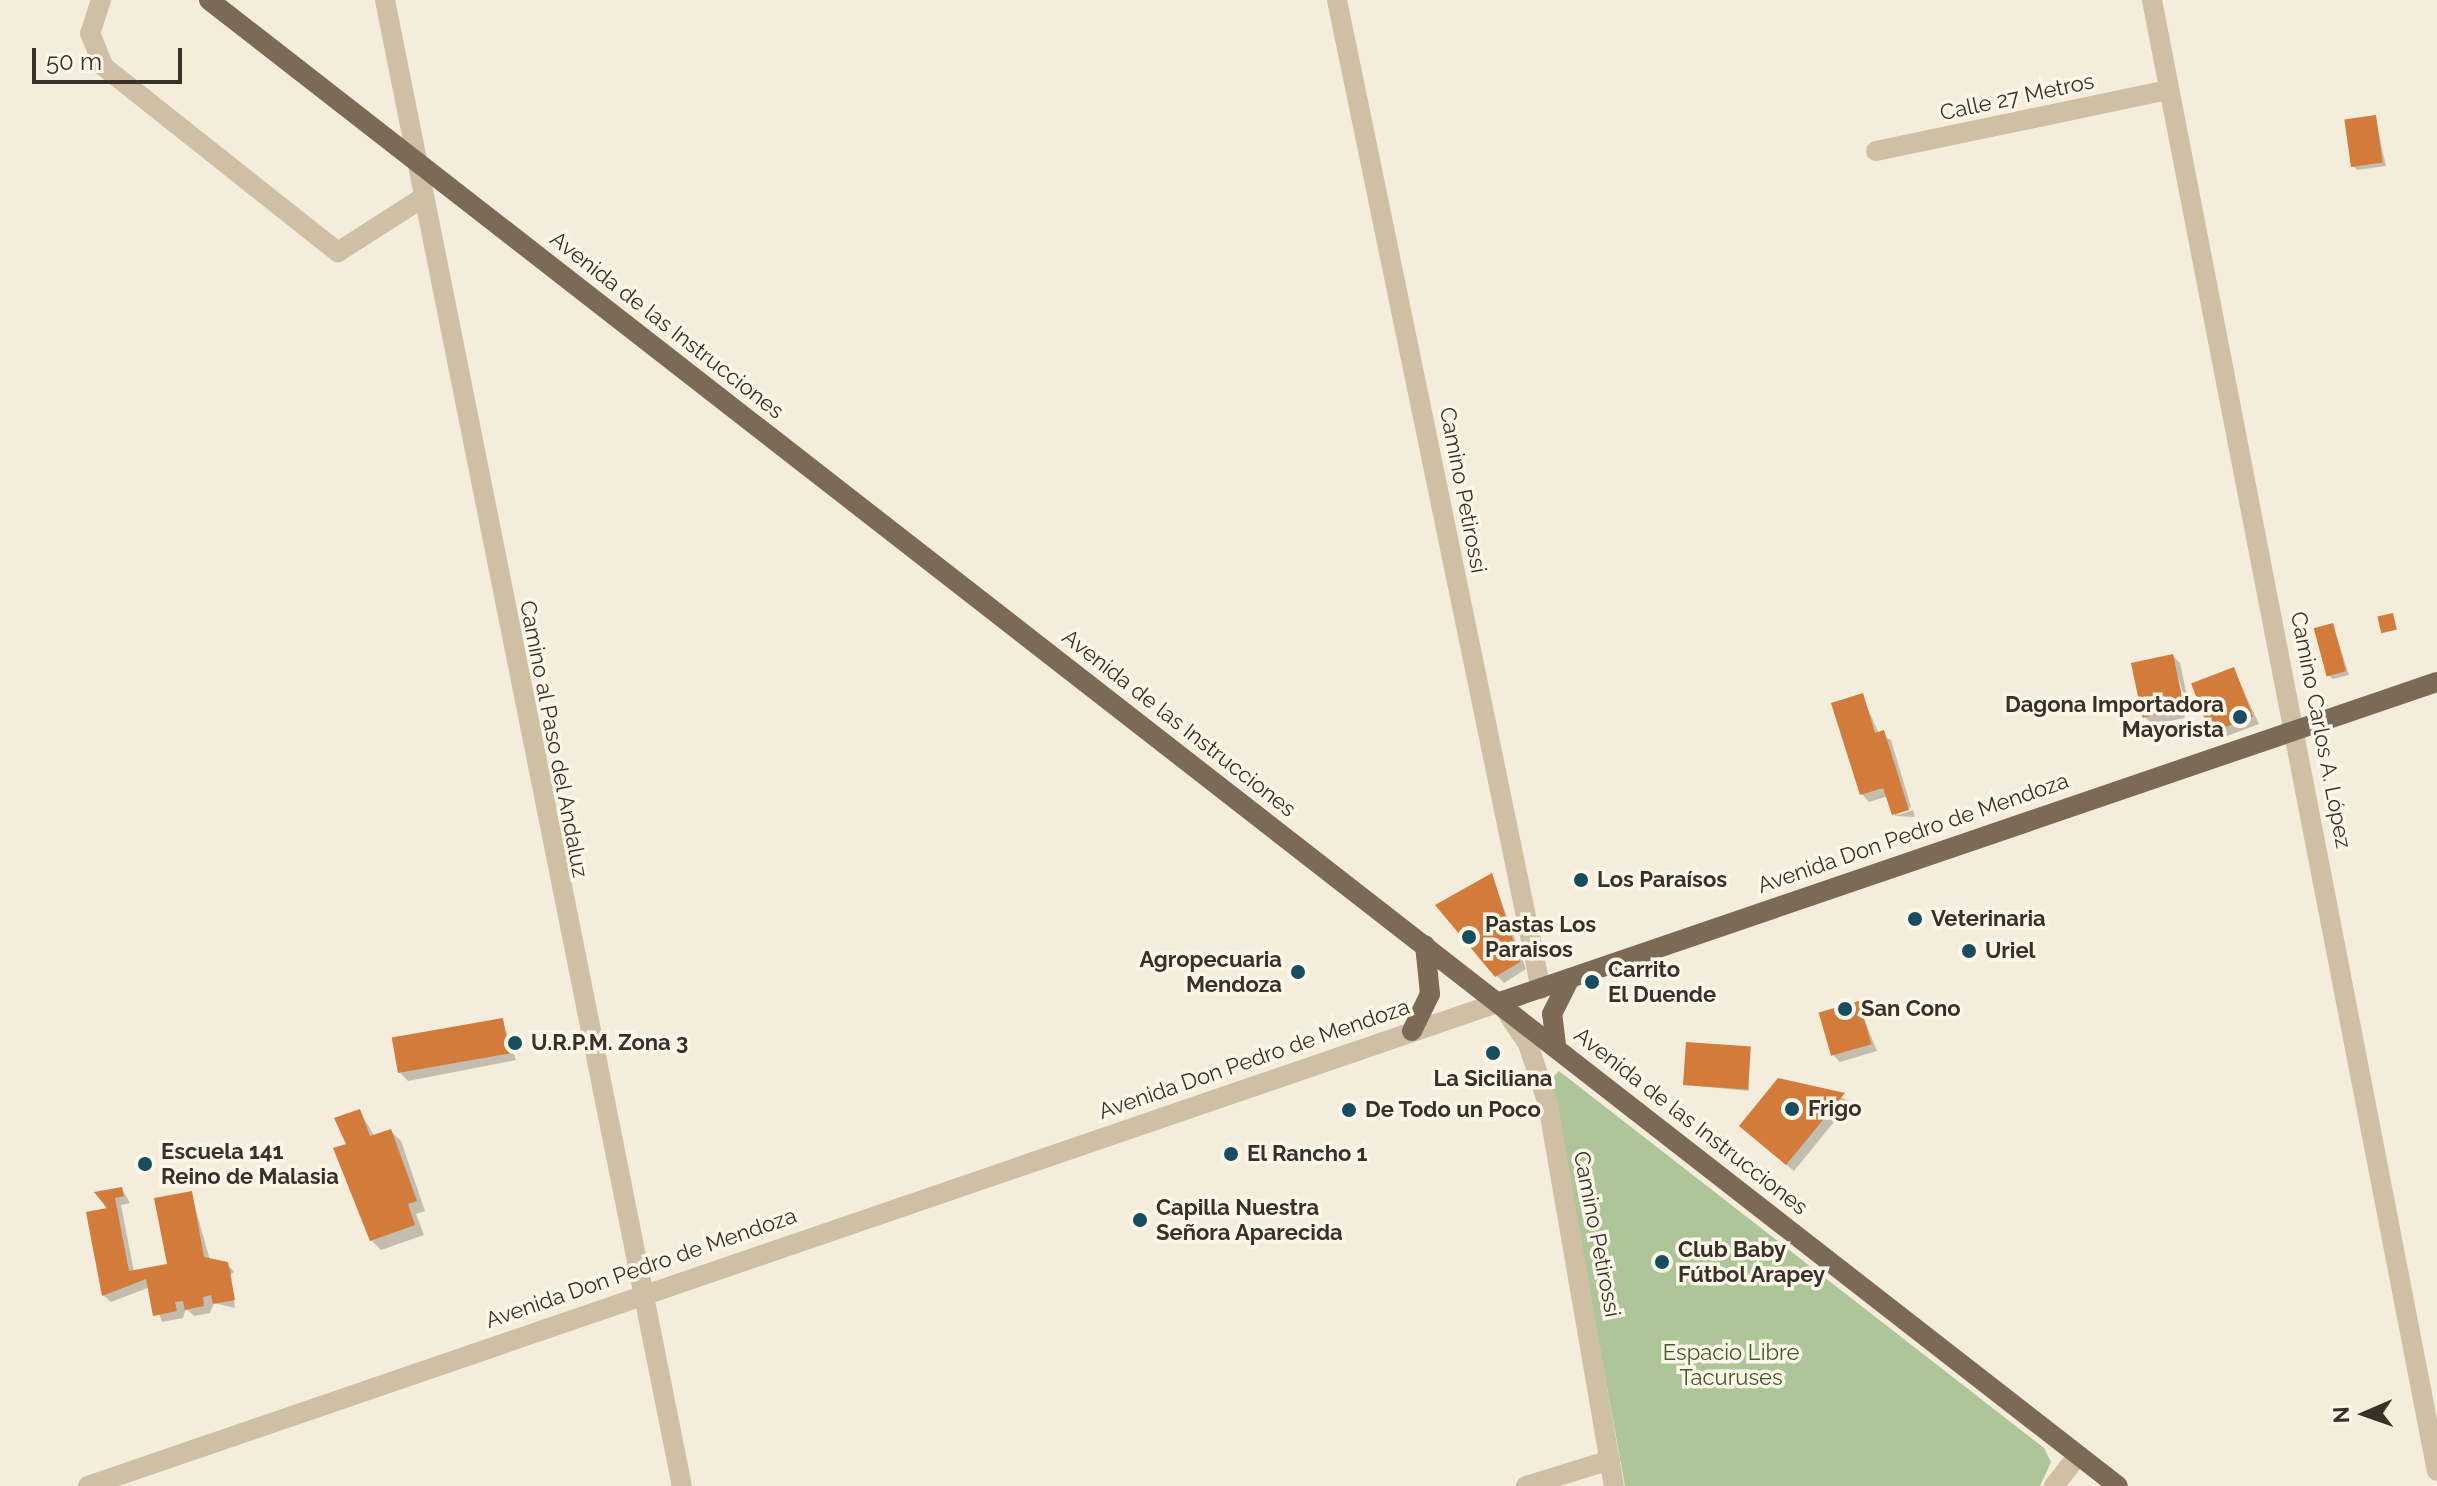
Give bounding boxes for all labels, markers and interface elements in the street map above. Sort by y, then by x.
scale bar [36,32,186,82]
text: 50 m [46,47,102,76]
street label: Calle 27 Metros [1938,68,2096,126]
street label: Avenida de las Instrucciones [545,226,789,424]
street label: Camino Petirossi [1434,405,1492,575]
street label: Camino al Paso del Andaluz [514,597,594,881]
street label: Camino Carlos A. López [2285,609,2357,851]
street label: Avenida de las Instrucciones [1057,624,1301,822]
place label: Dagona Importadora Mayorista [2005,691,2224,742]
marker: Dagona Importadora Mayorista [2231,708,2249,726]
street label: Avenida Don Pedro de Mendoza [1754,767,2072,899]
place label: Los Paraísos [1597,867,1727,893]
marker: Los Paraísos [1572,871,1590,889]
place label: Veterinaria [1931,906,2046,932]
marker: Veterinaria [1906,910,1924,928]
place label: Pastas Los Paraisos [1485,911,1596,962]
marker: Pastas Los Paraisos [1460,928,1478,946]
place label: Uriel [1985,938,2036,964]
marker: Uriel [1960,942,1978,960]
place label: Agropecuaria Mendoza [1139,946,1282,998]
place label: Carrito El Duende [1608,956,1717,1008]
marker: Agropecuaria Mendoza [1289,963,1307,981]
marker: Carrito El Duende [1583,973,1601,991]
street label: Avenida Don Pedro de Mendoza [1095,993,1413,1125]
place label: San Cono [1861,996,1961,1022]
marker: San Cono [1836,1000,1854,1018]
street label: Avenida de las Instrucciones [1569,1022,1813,1220]
place label: U.R.P.M. Zona 3 [531,1030,688,1056]
marker: U.R.P.M. Zona 3 [506,1034,524,1052]
marker: La Siciliana [1484,1044,1502,1062]
place label: La Siciliana [1434,1066,1552,1092]
place label: Frigo [1808,1096,1861,1122]
place label: De Todo un Poco [1365,1097,1541,1123]
marker: Frigo [1783,1100,1801,1118]
marker: De Todo un Poco [1340,1101,1358,1119]
place label: Escuela 141 Reino de Malasia [161,1138,339,1190]
place label: El Rancho 1 [1247,1141,1368,1167]
marker: El Rancho 1 [1222,1145,1240,1163]
street label: Camino Petirossi [1568,1149,1626,1319]
marker: Escuela 141 Reino de Malasia [136,1155,154,1173]
place label: Capilla Nuestra Señora Aparecida [1156,1194,1343,1246]
street label: Avenida Don Pedro de Mendoza [482,1202,800,1334]
marker: Capilla Nuestra Señora Aparecida [1131,1211,1149,1229]
place label: Club Baby Fútbol Arapey [1678,1236,1826,1288]
marker: Club Baby Fútbol Arapey [1653,1253,1671,1271]
park label: Espacio Libre Tacuruses [1663,1339,1799,1390]
north arrow [2325,1374,2405,1454]
text: N [2328,1406,2354,1424]

